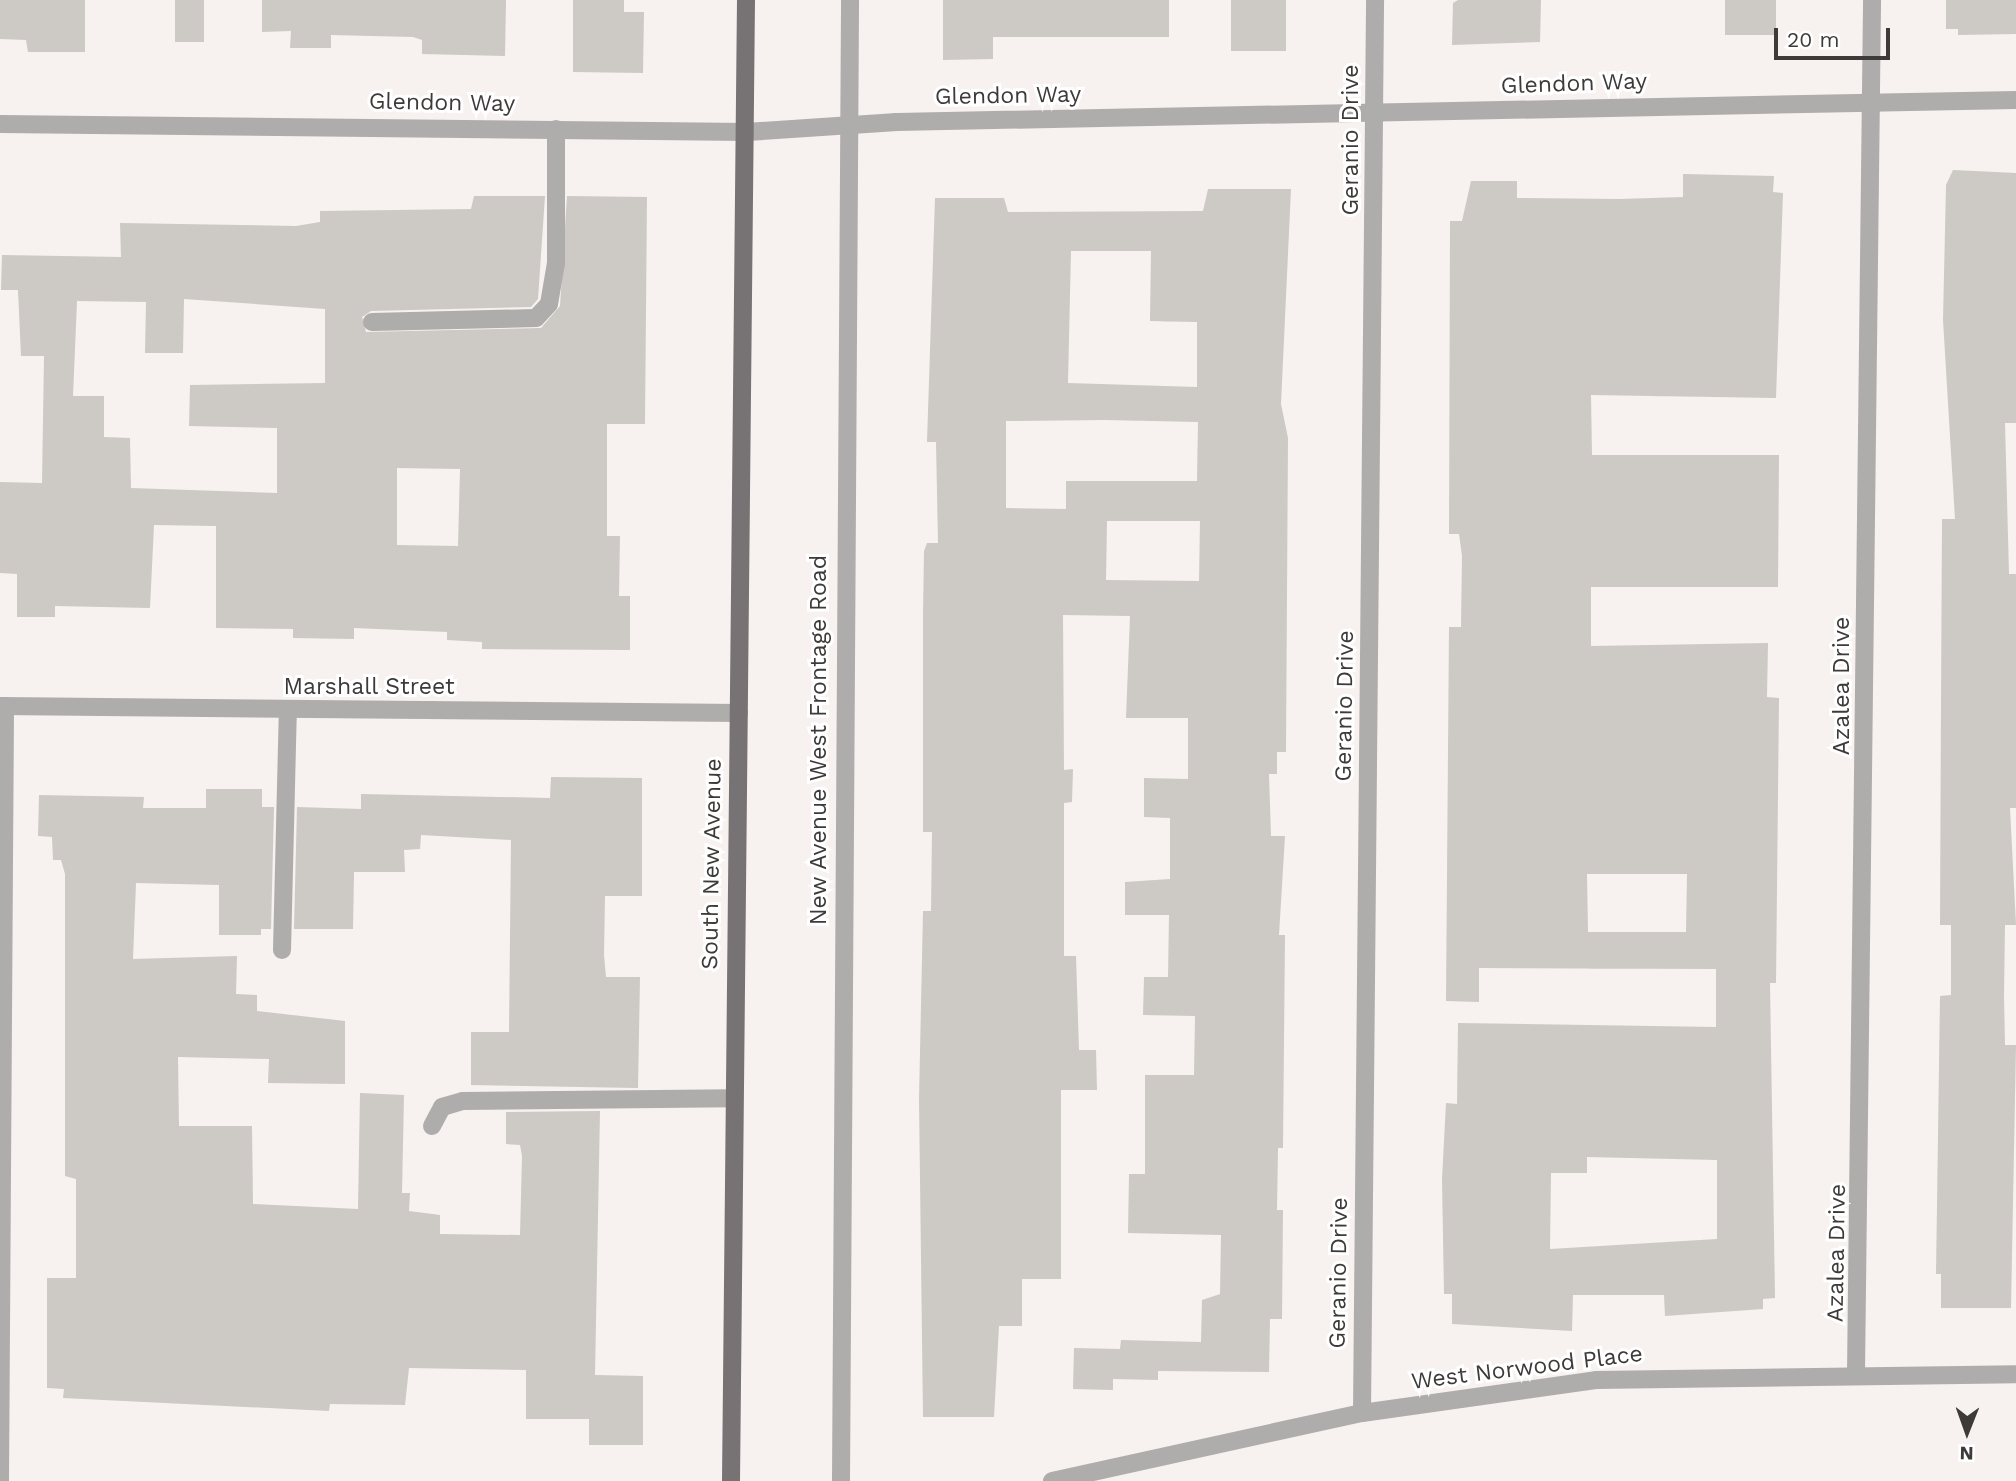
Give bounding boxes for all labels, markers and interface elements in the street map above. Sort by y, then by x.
scale bar [1778,14,1894,58]
text: 20 m [1787,27,1839,52]
street label: Geranio Drive [1337,64,1365,216]
street label: Glendon Way [1500,68,1648,100]
street label: Glendon Way [934,81,1082,111]
street label: Glendon Way [368,88,516,118]
street label: New Avenue West Frontage Road [805,554,833,926]
street label: Azalea Drive [1828,617,1856,755]
street label: Geranio Drive [1330,630,1360,782]
street label: Marshall Street [283,673,455,701]
street label: South New Avenue [696,757,728,971]
street label: Azalea Drive [1822,1183,1852,1323]
street label: Geranio Drive [1324,1197,1354,1349]
street label: West Norwood Place [1410,1340,1644,1396]
north arrow [1932,1397,2002,1467]
text: N [1959,1442,1974,1465]

